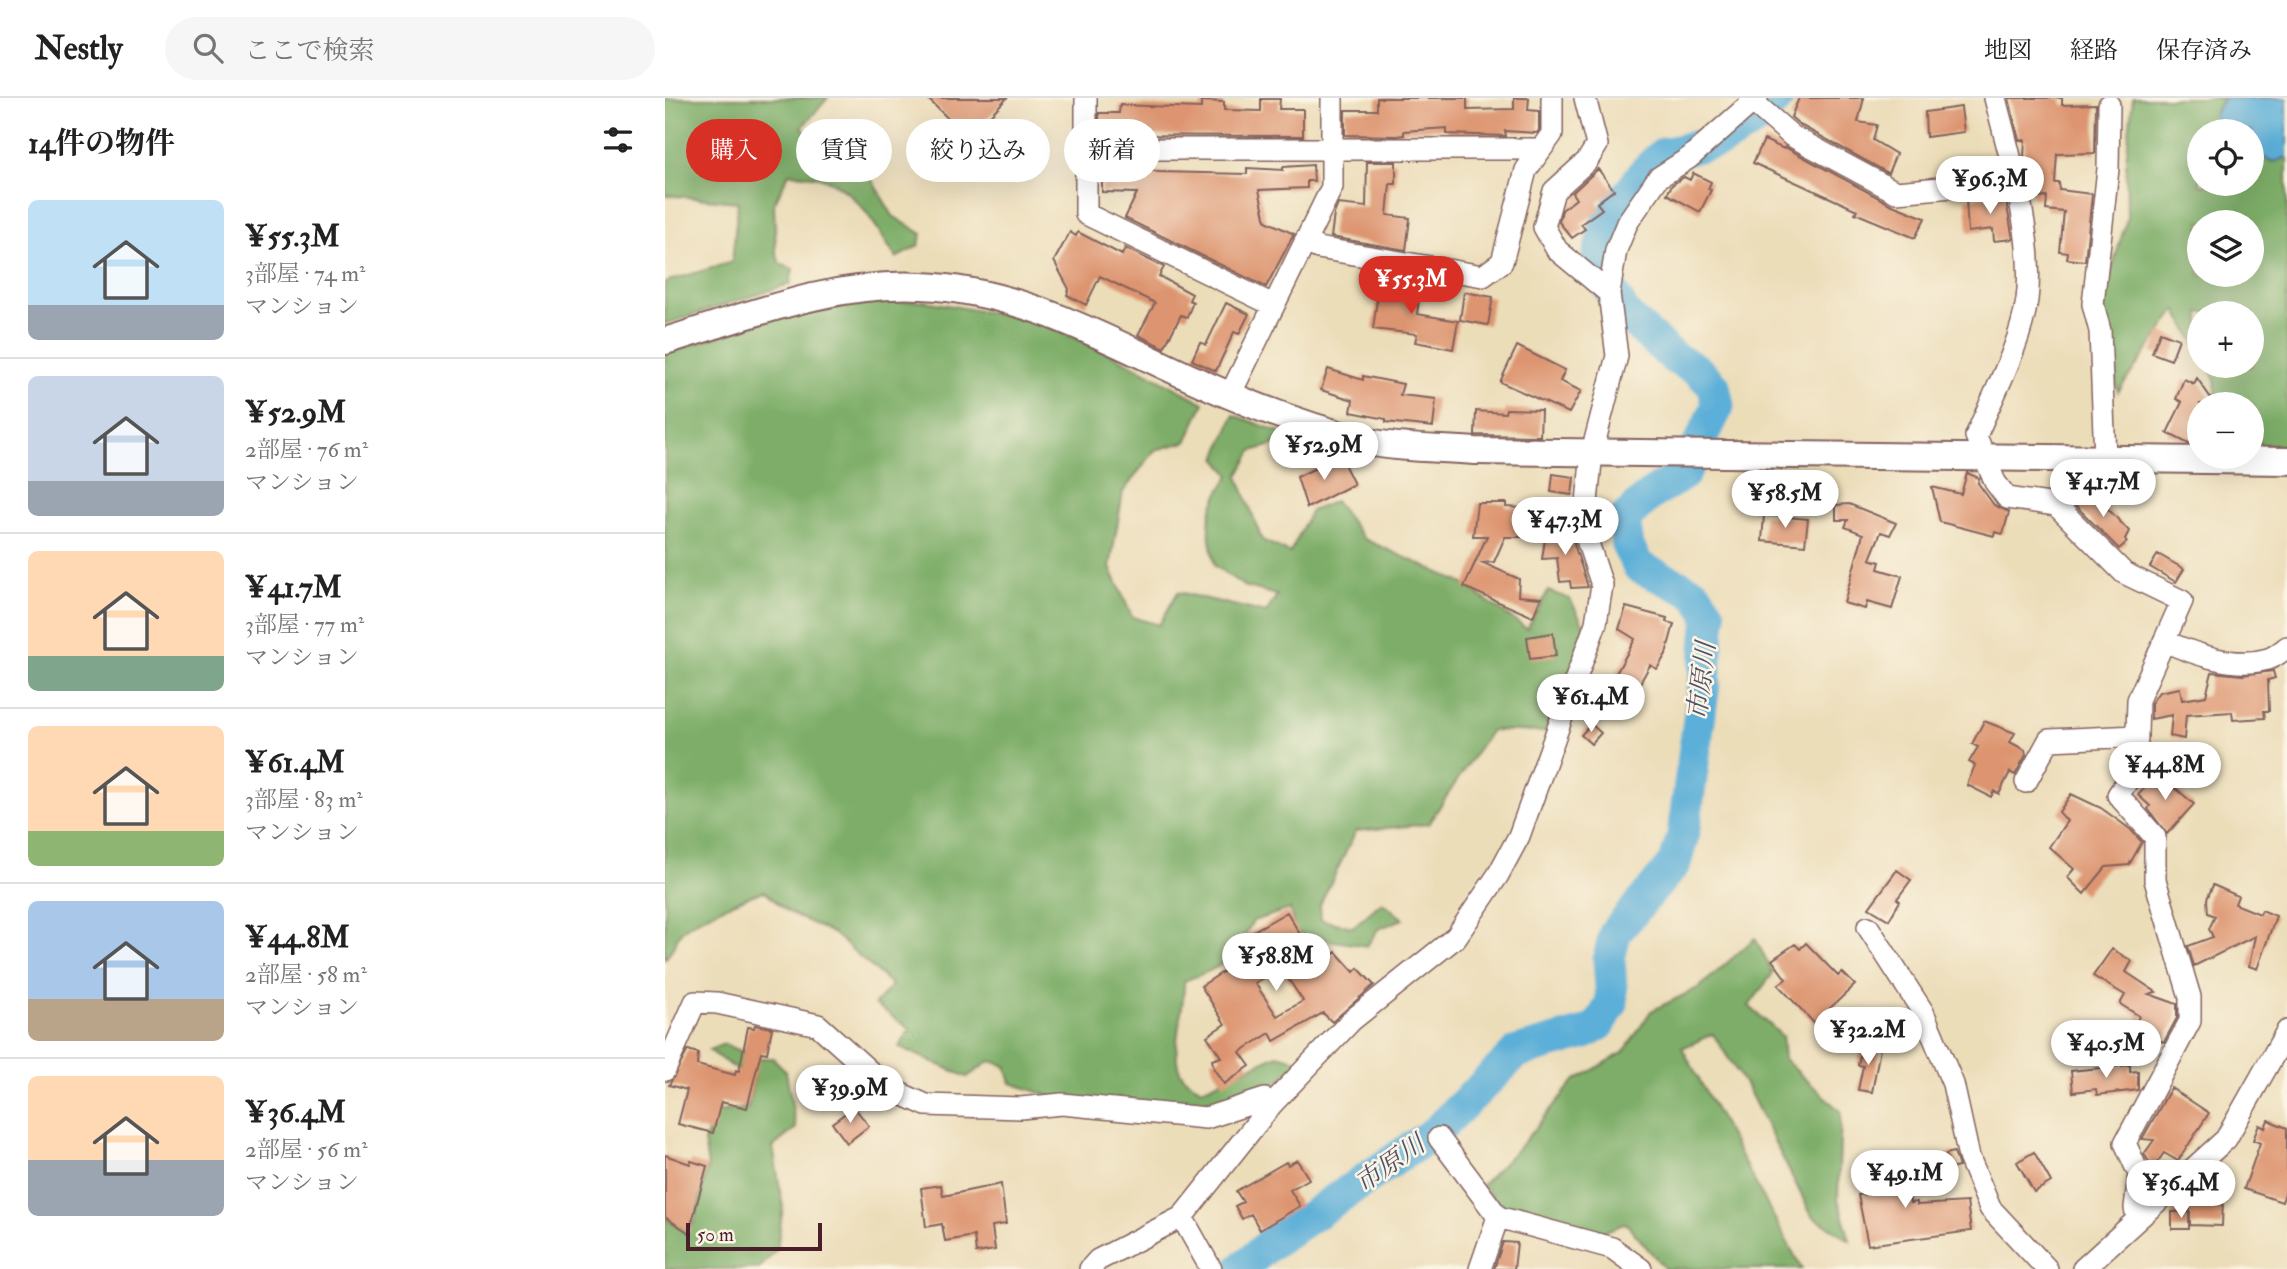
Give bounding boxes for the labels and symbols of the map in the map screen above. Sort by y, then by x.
pin: ¥96.3M [1933,156,2047,216]
pin: ¥55.3M [1354,256,1468,316]
pin: ¥52.9M [1267,422,1381,482]
pin: ¥41.7M [2046,460,2160,519]
pin: ¥58.5M [1728,470,1842,530]
pin: ¥47.3M [1508,498,1622,557]
water label: 市原川 [1681,637,1723,722]
pin: ¥61.4M [1534,674,1648,734]
pin: ¥44.8M [2108,742,2222,802]
pin: ¥58.8M [1219,934,1333,993]
pin: ¥32.2M [1811,1007,1925,1067]
pin: ¥40.5M [2049,1020,2163,1080]
pin: ¥39.9M [793,1066,907,1125]
water label: 市原川 [1349,1127,1434,1199]
pin: ¥49.1M [1848,1150,1962,1210]
pin: ¥36.4M [2124,1160,2238,1220]
scale bar [686,1220,823,1252]

